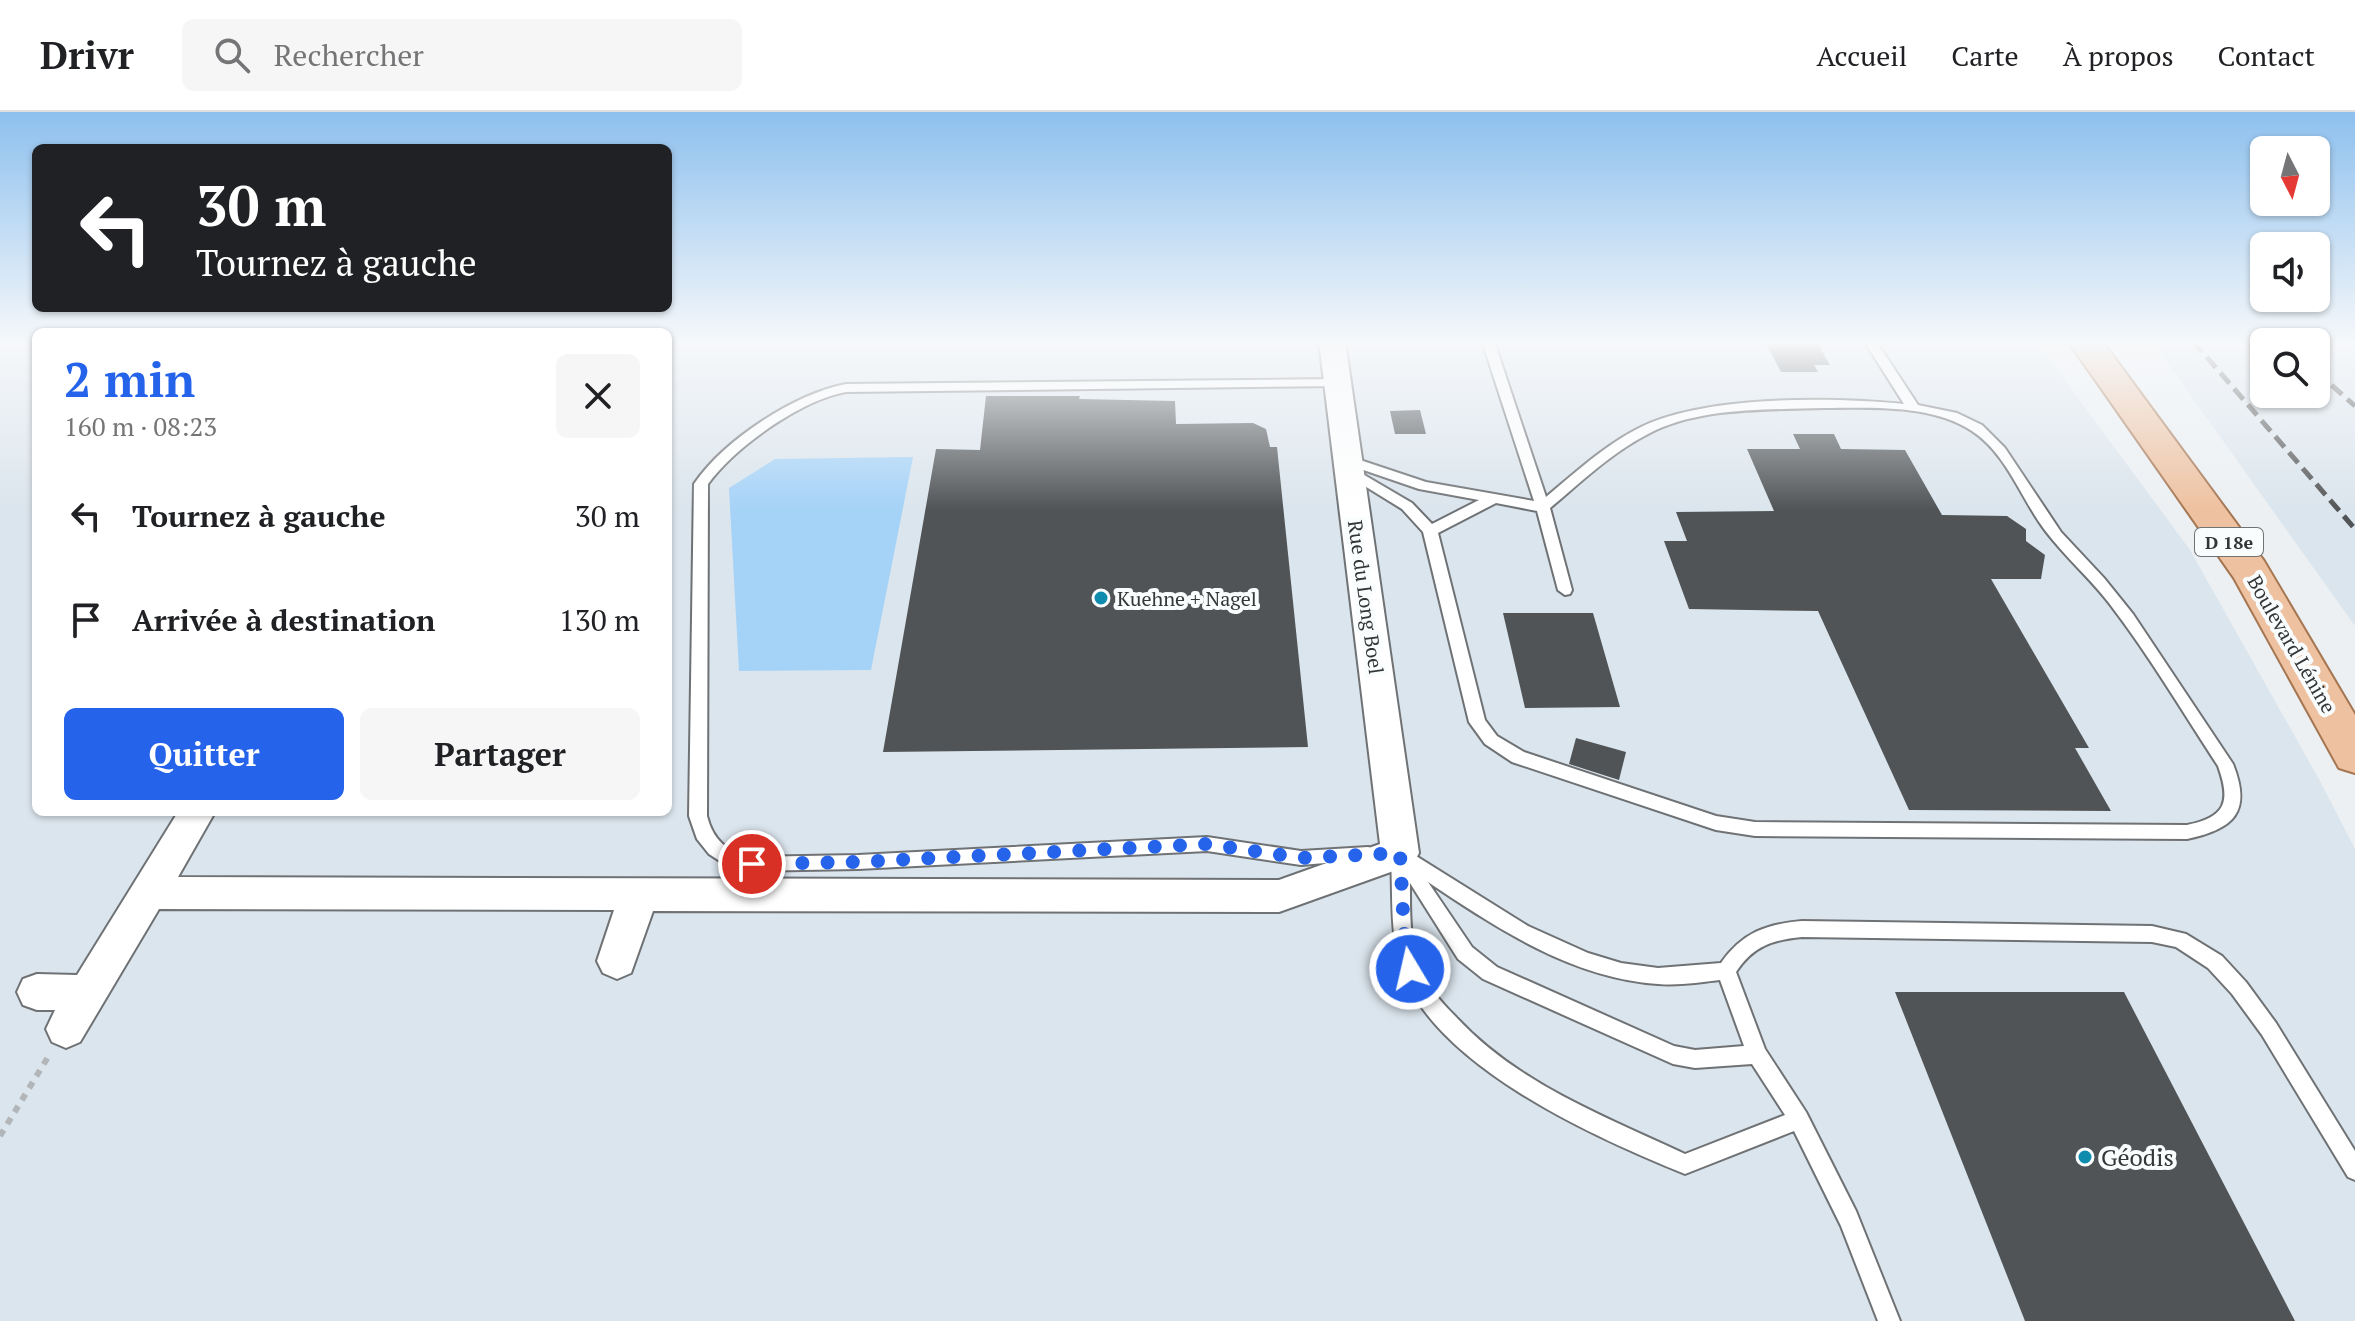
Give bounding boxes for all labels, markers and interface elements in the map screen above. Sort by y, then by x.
search box [182,19,742,91]
text: Drivr [40,30,134,80]
icon: search [210,33,254,77]
text: Rechercher [274,35,424,75]
text: Accueil [1817,37,1907,74]
text: Carte [1951,37,2019,74]
text: À propos [2063,37,2174,74]
text: Contact [2218,37,2315,74]
north arrow [2250,136,2330,216]
map controls [2250,136,2330,408]
text: 30 m [196,168,326,242]
icon: left [64,176,168,280]
button: sound [2250,232,2330,312]
text: Tournez à gauche [196,239,477,286]
button: search [2250,328,2330,408]
text: 2 min [64,347,195,411]
button: close [556,354,640,438]
text: 160 m · 08:23 [64,409,217,443]
icon: left [64,494,108,538]
text: Tournez à gauche [132,496,386,536]
text: 30 m [575,496,640,536]
street label: Rue du Long Boel [1342,518,1390,676]
road number: D 18e [2195,528,2263,556]
street label: Boulevard Lénine [2241,570,2343,718]
place label: Kuehne + Nagel [1117,585,1257,612]
marker: Kuehne + Nagel [1092,589,1110,607]
icon: arrive [64,598,108,642]
text: Arrivée à destination [132,600,435,640]
text: 130 m [559,600,640,640]
button: Quitter [64,708,344,800]
button: Partager [360,708,640,800]
pin [718,830,786,898]
icon: arrive [730,842,774,886]
position arrow [1368,927,1452,1011]
place label: Géodis [2101,1141,2174,1173]
marker: Géodis [2076,1148,2094,1166]

